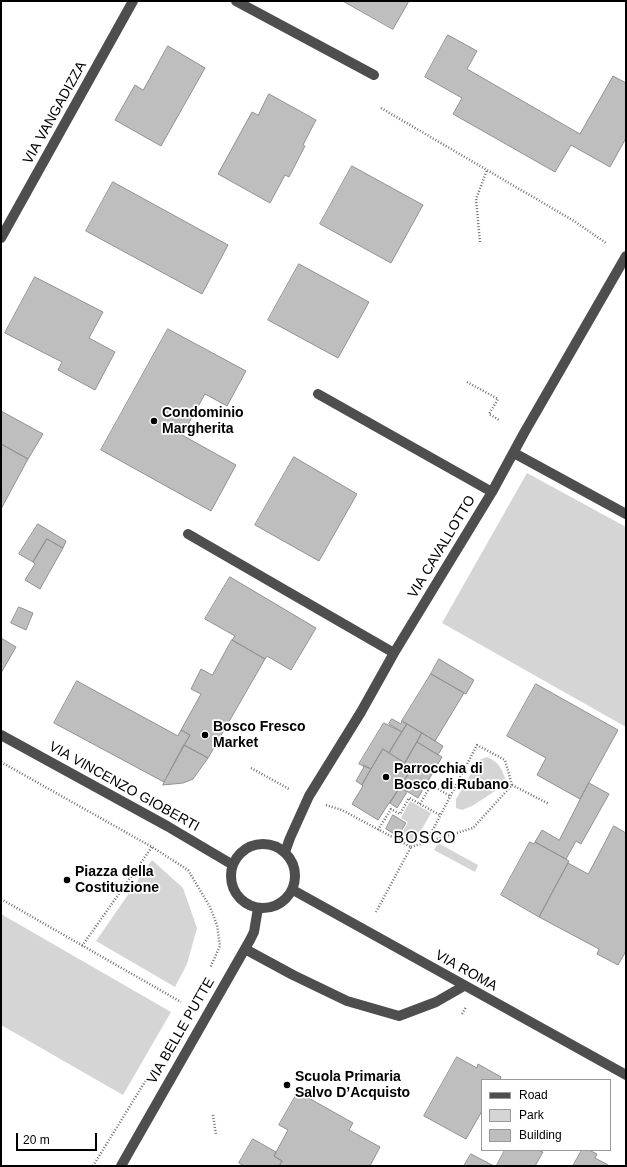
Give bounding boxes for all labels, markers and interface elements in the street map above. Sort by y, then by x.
street label: VIA VANGADIZZA [20,59,90,167]
place label: Condominio Margherita [162,405,244,438]
marker: Condominio Margherita [149,416,159,426]
street label: VIA CAVALLOTTO [405,493,479,601]
place label: Bosco Fresco Market [213,719,306,752]
marker: Bosco Fresco Market [200,730,210,740]
street label: VIA VINCENZO GIOBERTI [46,739,202,835]
place label: Parrocchia di Bosco di Rubano [394,761,509,794]
marker: Parrocchia di Bosco di Rubano [381,772,391,782]
district label: BOSCO [394,829,456,849]
place label: Piazza della Costituzione [75,864,159,896]
marker: Piazza della Costituzione [62,875,72,885]
street label: VIA ROMA [432,947,500,995]
street label: VIA BELLE PUTTE [144,975,218,1087]
place label: Scuola Primaria Salvo D’Acquisto [295,1069,410,1102]
legend [481,1079,611,1151]
marker: Scuola Primaria Salvo D’Acquisto [282,1080,292,1090]
text: Road [519,1088,548,1102]
text: Park [519,1108,544,1122]
scale bar [18,1125,99,1151]
text: Building [519,1128,562,1142]
text: 20 m [23,1133,50,1147]

